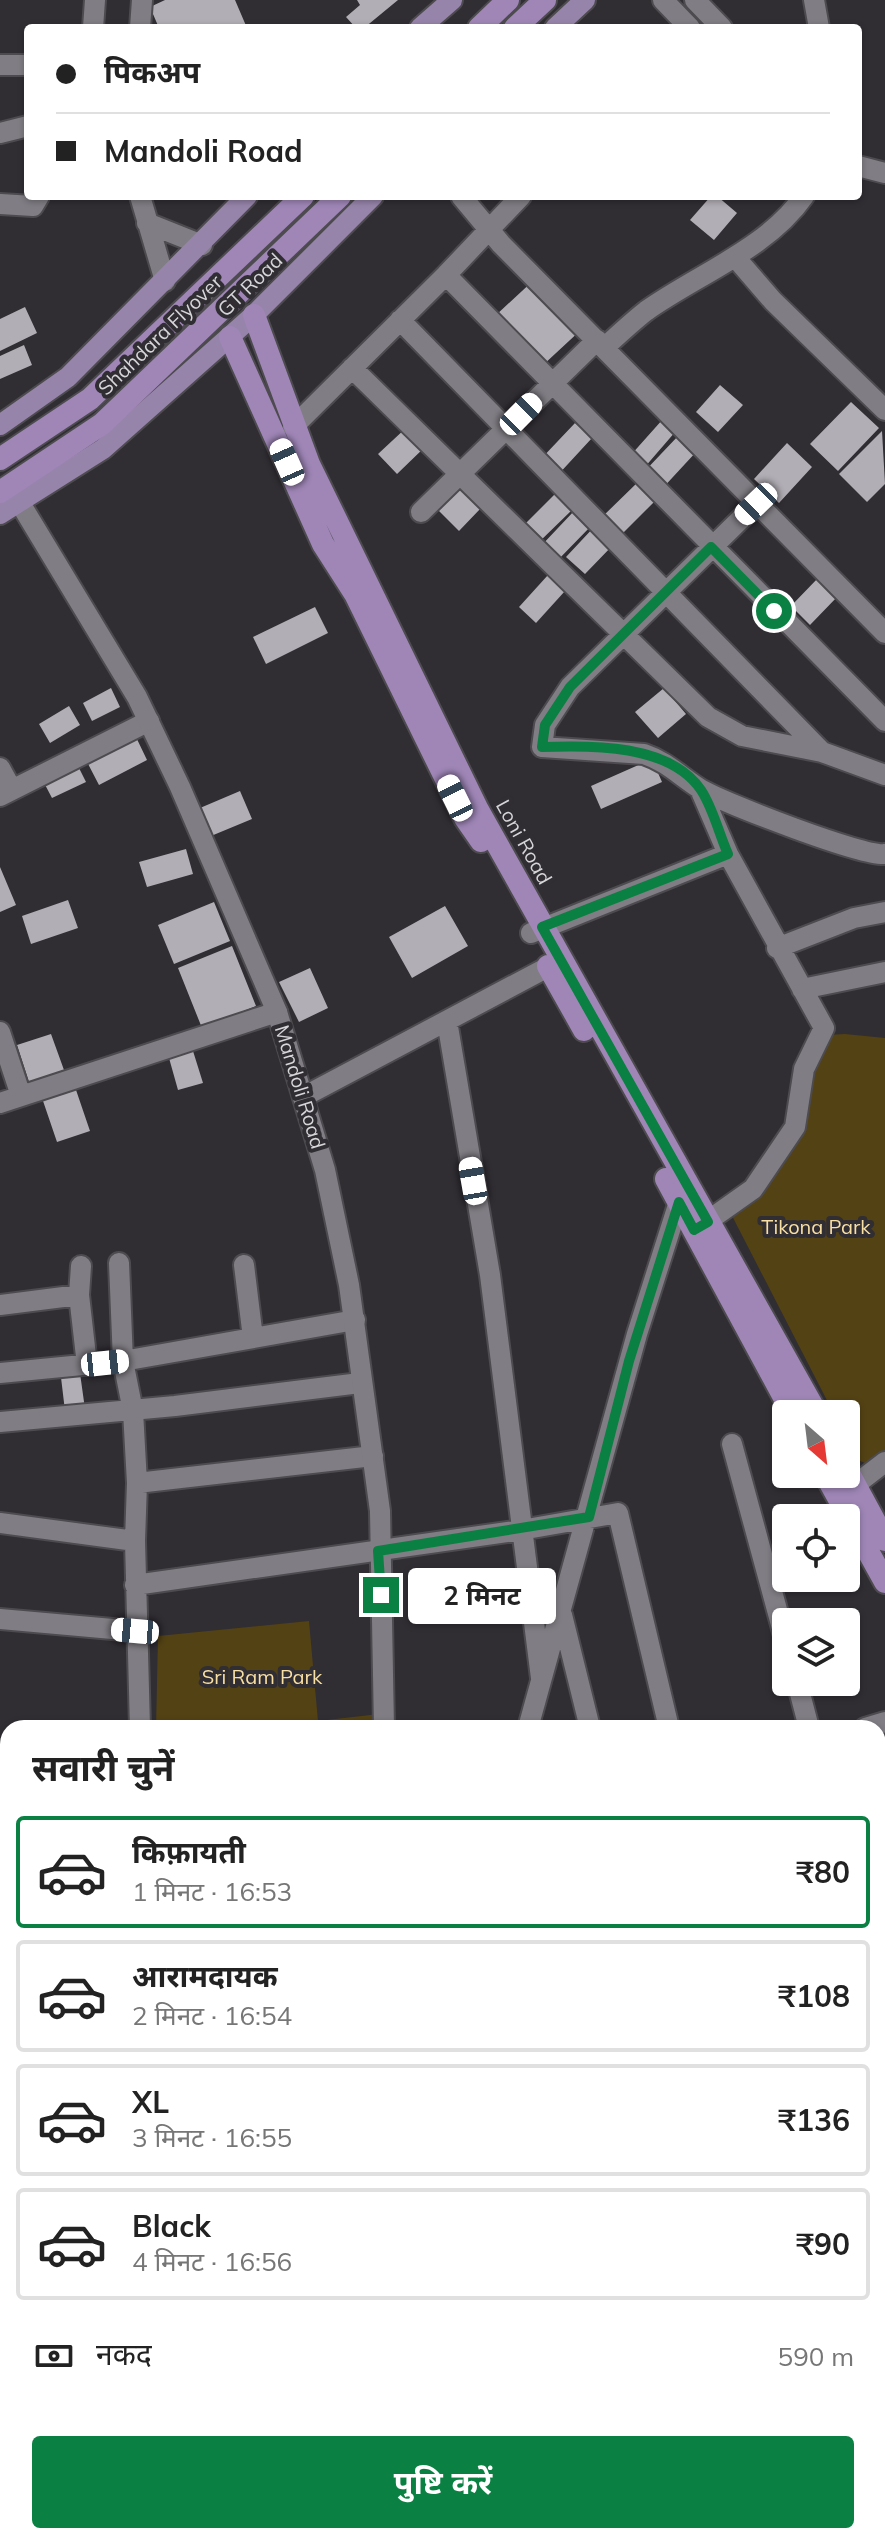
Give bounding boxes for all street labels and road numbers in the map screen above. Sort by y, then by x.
street label: GT Road [212,248,287,322]
street label: Shahdara Flyover [92,269,227,400]
street label: Loni Road [491,795,558,888]
street label: Mandoli Road [270,1022,331,1152]

